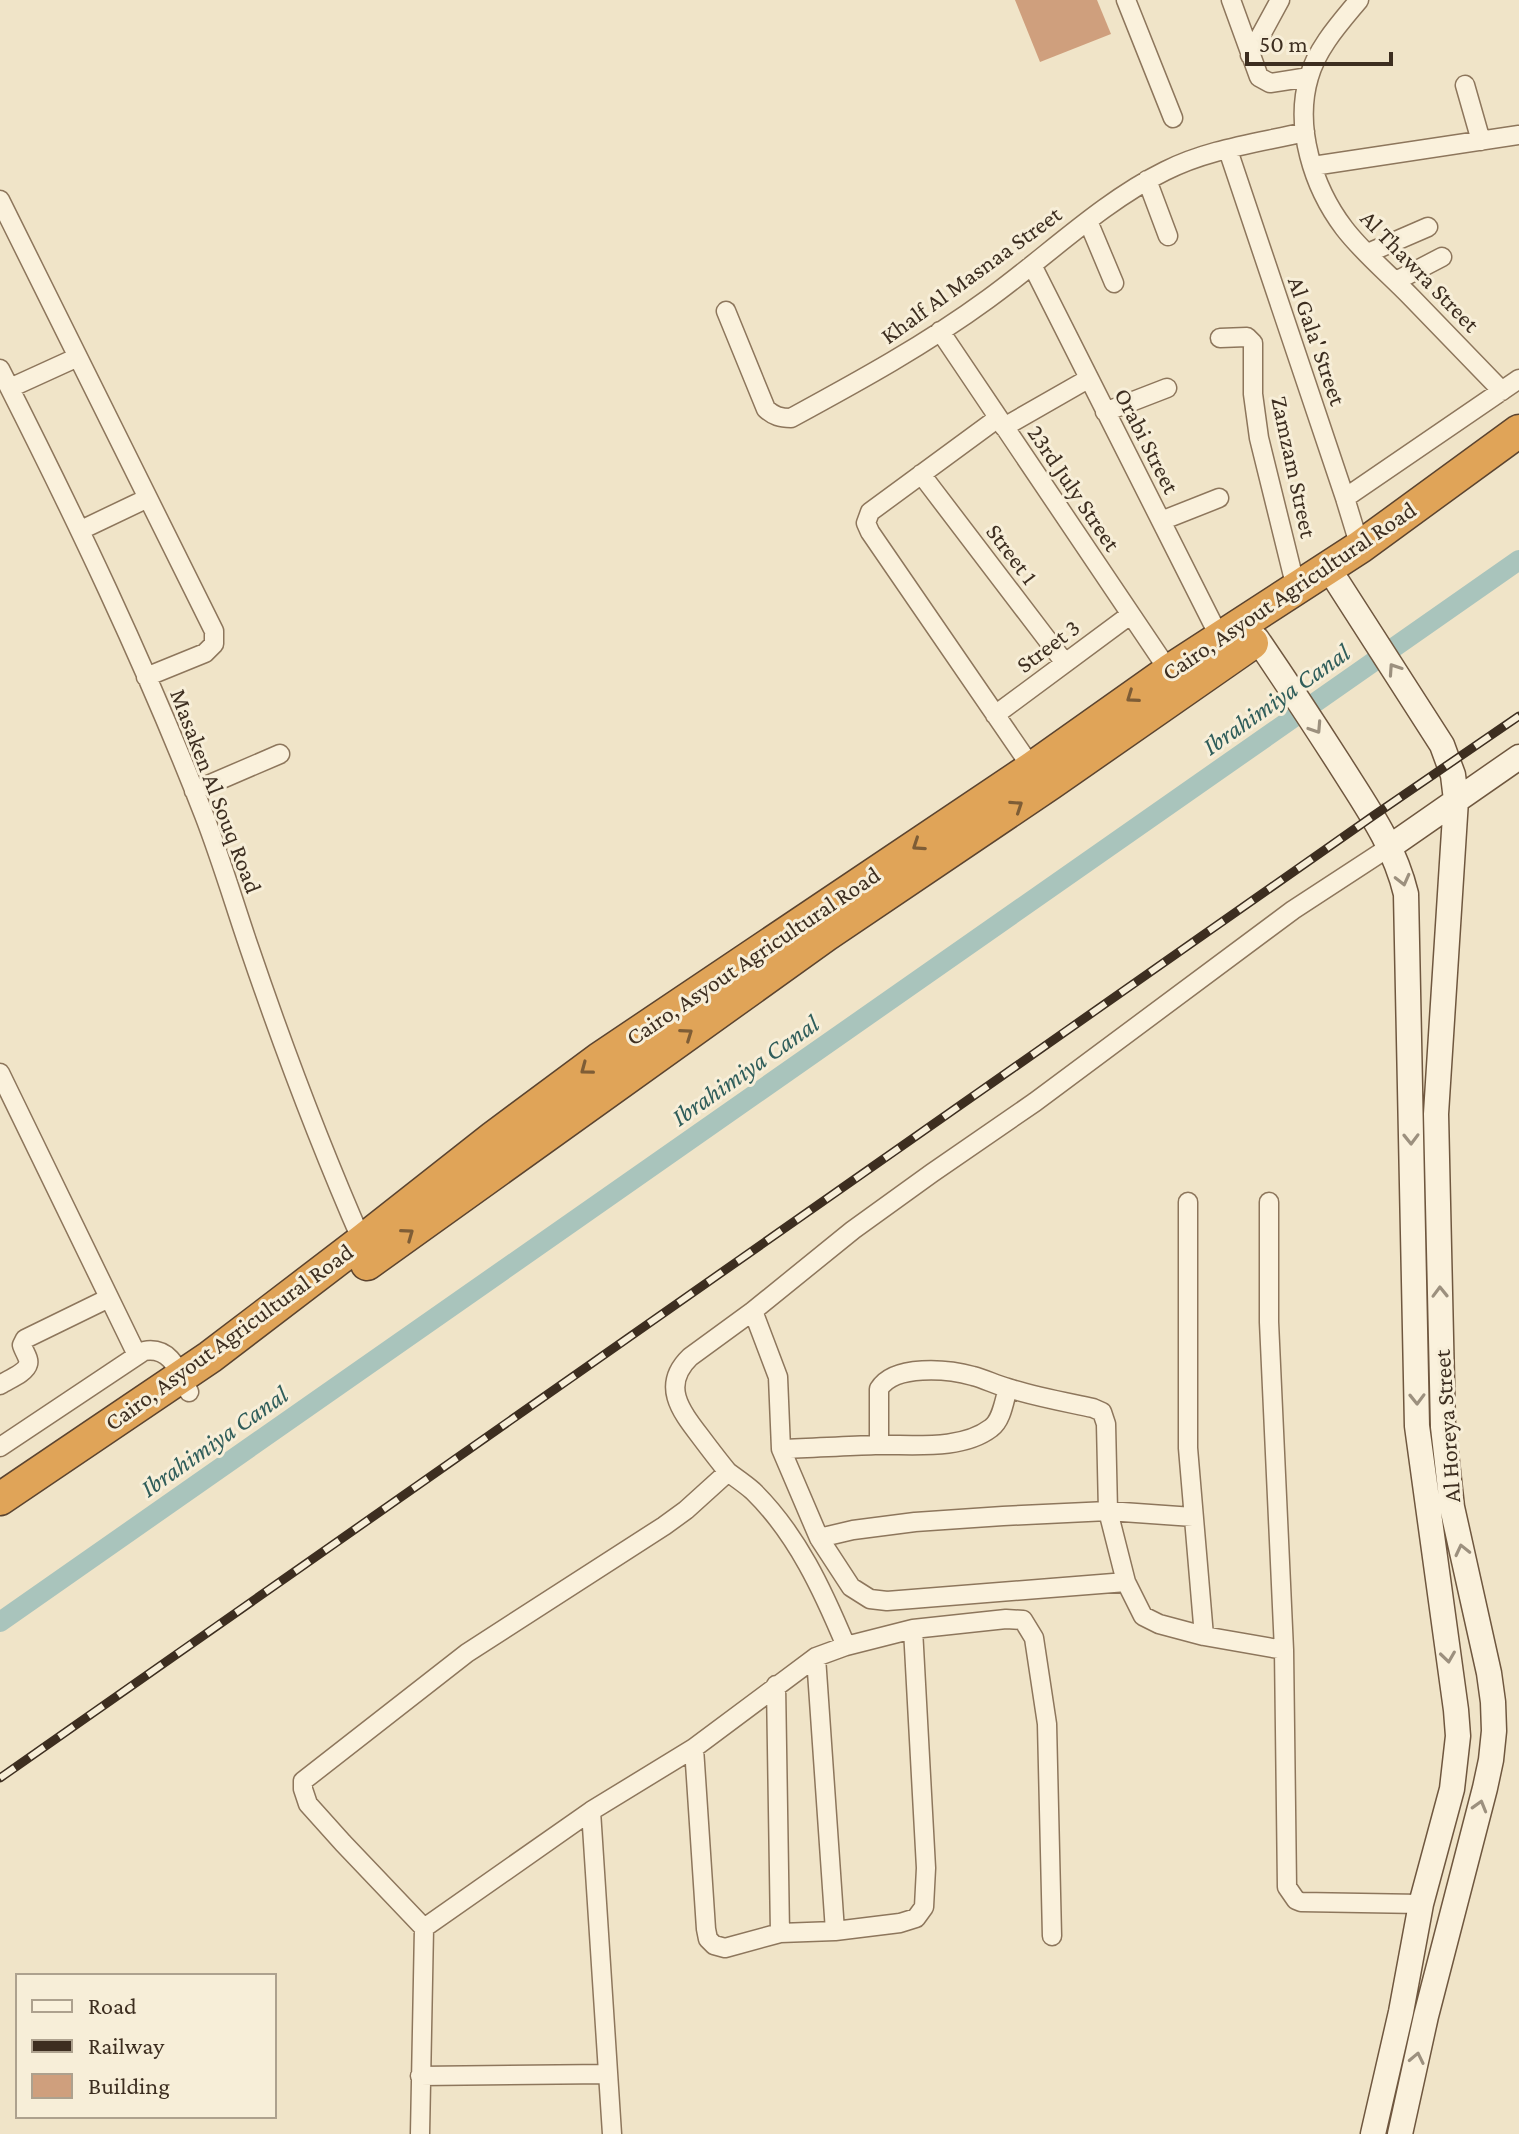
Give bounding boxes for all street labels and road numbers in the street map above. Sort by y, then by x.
street label: Khalf Al Masnaa Street [875,199,1067,349]
street label: Al Thawra Street [1355,204,1486,338]
street label: Al Gala' Street [1283,273,1352,410]
street label: Orabi Street [1109,384,1186,499]
street label: Zamzam Street [1266,394,1323,541]
street label: 23rd July Street [1022,420,1127,557]
street label: Cairo, Asyout Agricultural Road [1157,495,1421,686]
street label: Street 1 [981,518,1044,589]
street label: Street 3 [1011,613,1085,678]
street label: Masaken Al Souq Road [165,685,268,897]
street label: Cairo, Asyout Agricultural Road [621,860,885,1051]
street label: Cairo, Asyout Agricultural Road [99,1237,358,1436]
street label: Al Horeya Street [1428,1348,1465,1503]

